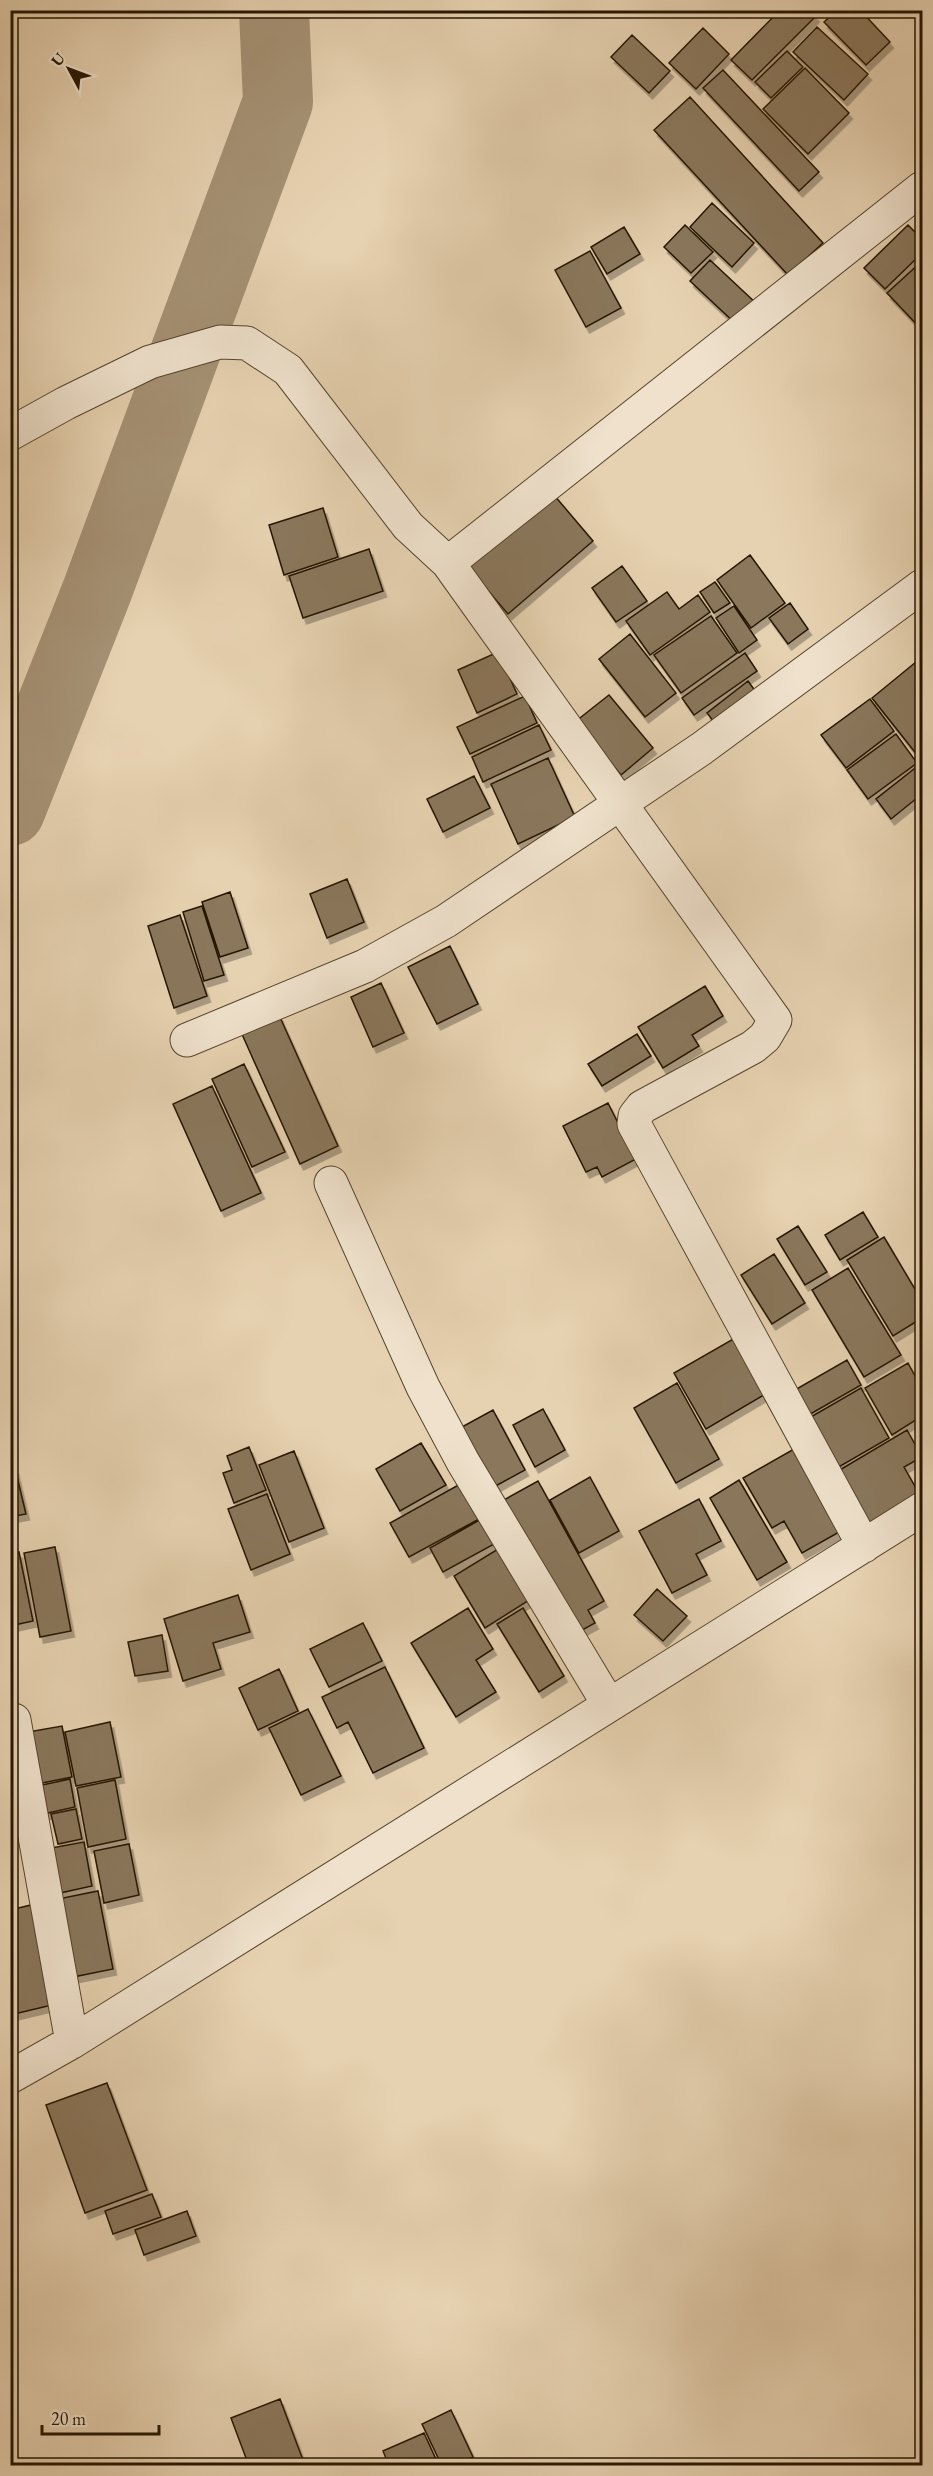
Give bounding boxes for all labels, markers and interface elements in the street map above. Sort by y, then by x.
north arrow [39,39,99,99]
text: U [46,48,70,71]
scale bar [42,2398,159,2436]
text: 20 m [51,2407,86,2430]

